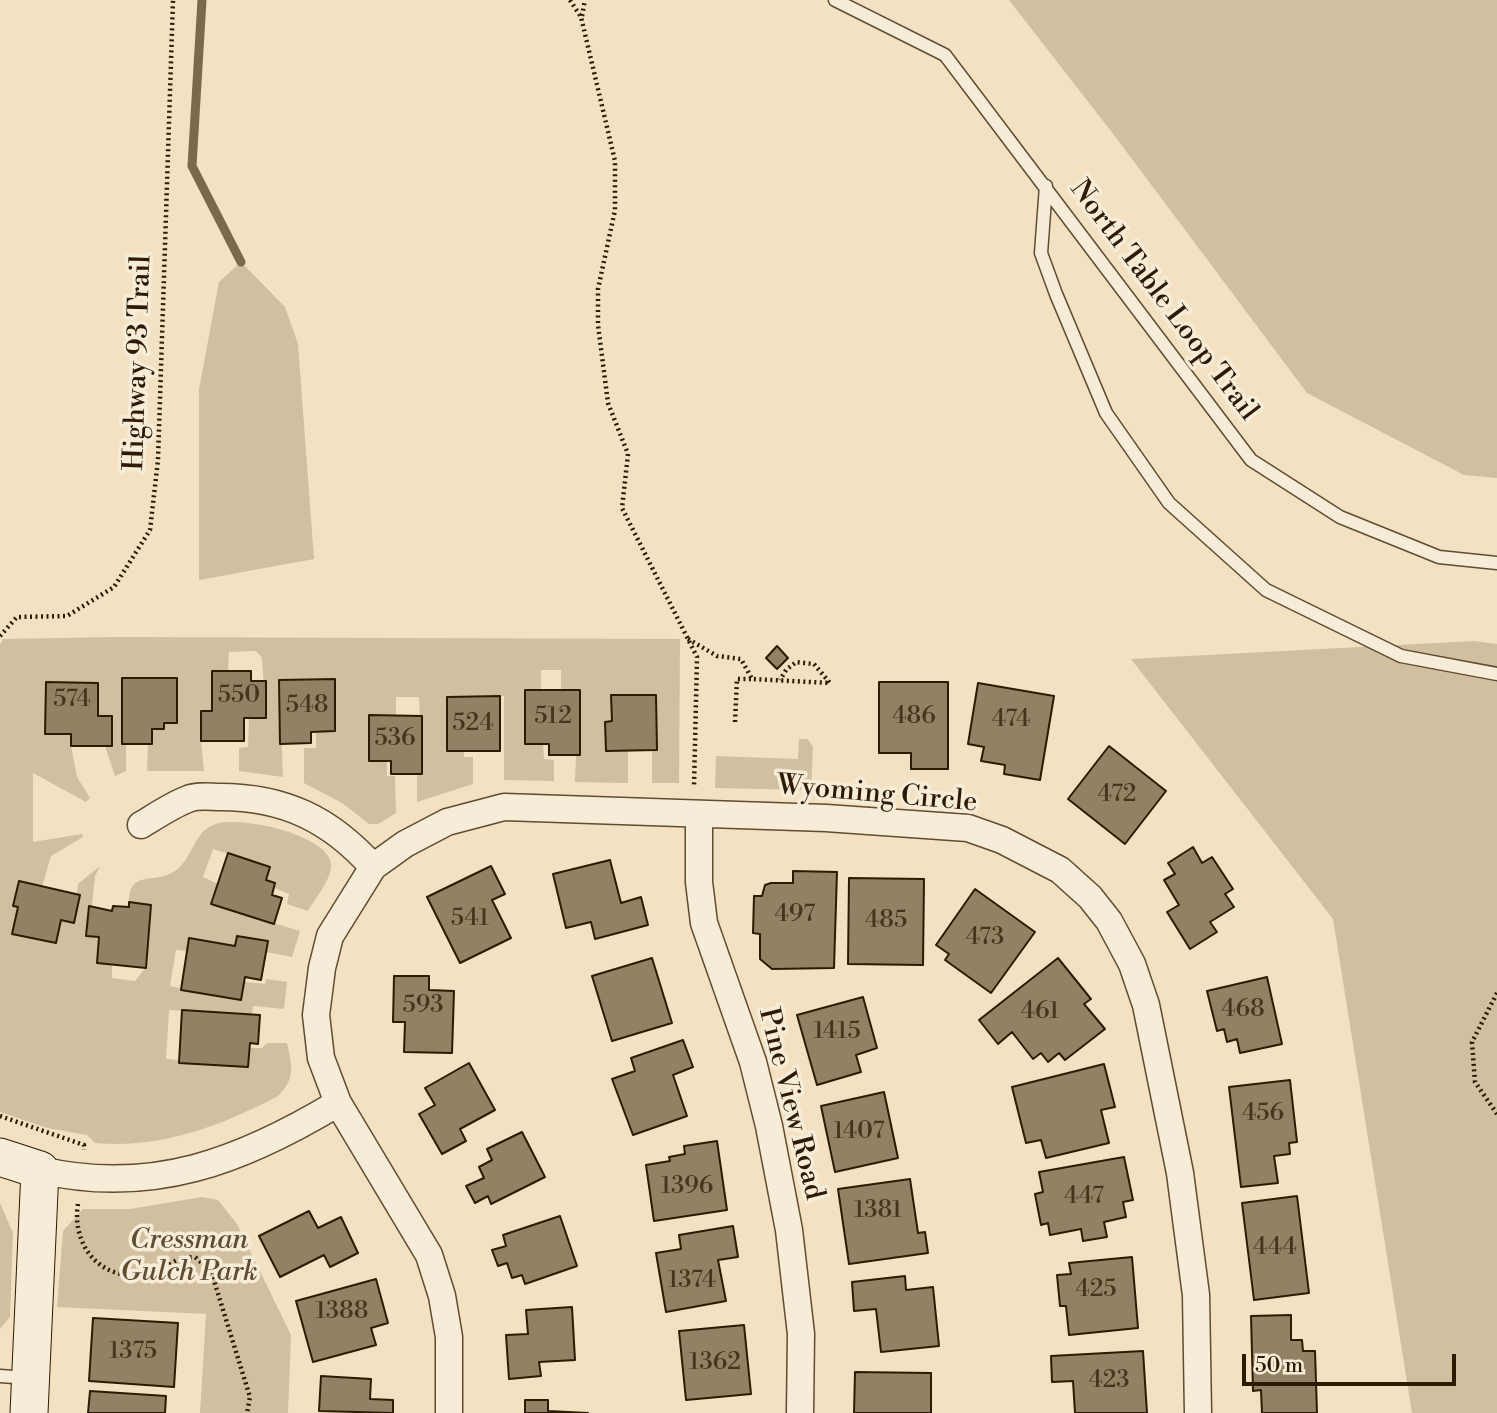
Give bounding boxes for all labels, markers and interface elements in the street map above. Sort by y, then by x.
street label: North Table Loop Trail [1062,174,1264,428]
street label: Highway 93 Trail [118,255,160,471]
house number: 550 [218,682,260,710]
house number: 574 [53,686,91,714]
house number: 548 [286,692,328,720]
house number: 512 [534,703,572,731]
house number: 486 [892,703,936,731]
house number: 474 [992,706,1030,734]
house number: 524 [452,710,494,738]
house number: 536 [374,725,416,753]
street label: Wyoming Circle [775,770,979,820]
house number: 472 [1098,781,1136,809]
house number: 497 [775,901,815,929]
house number: 541 [451,905,489,933]
house number: 485 [865,907,907,935]
house number: 473 [966,924,1004,952]
house number: 593 [402,992,444,1020]
house number: 468 [1221,996,1265,1024]
house number: 461 [1021,998,1059,1026]
street label: Pine View Road [750,1005,830,1203]
house number: 1415 [813,1018,861,1046]
house number: 456 [1242,1100,1284,1128]
house number: 1407 [833,1118,885,1146]
house number: 1396 [661,1173,713,1201]
house number: 447 [1064,1183,1104,1211]
house number: 1381 [854,1197,902,1225]
park label: Cressman Gulch Park [120,1224,258,1290]
house number: 444 [1253,1234,1297,1262]
house number: 1374 [668,1267,716,1295]
house number: 425 [1075,1276,1117,1304]
house number: 1388 [315,1298,369,1326]
house number: 1375 [109,1338,157,1366]
scale bar [1245,1340,1458,1384]
house number: 1362 [689,1349,741,1377]
text: 50 m [1255,1353,1303,1379]
house number: 423 [1088,1367,1130,1395]

